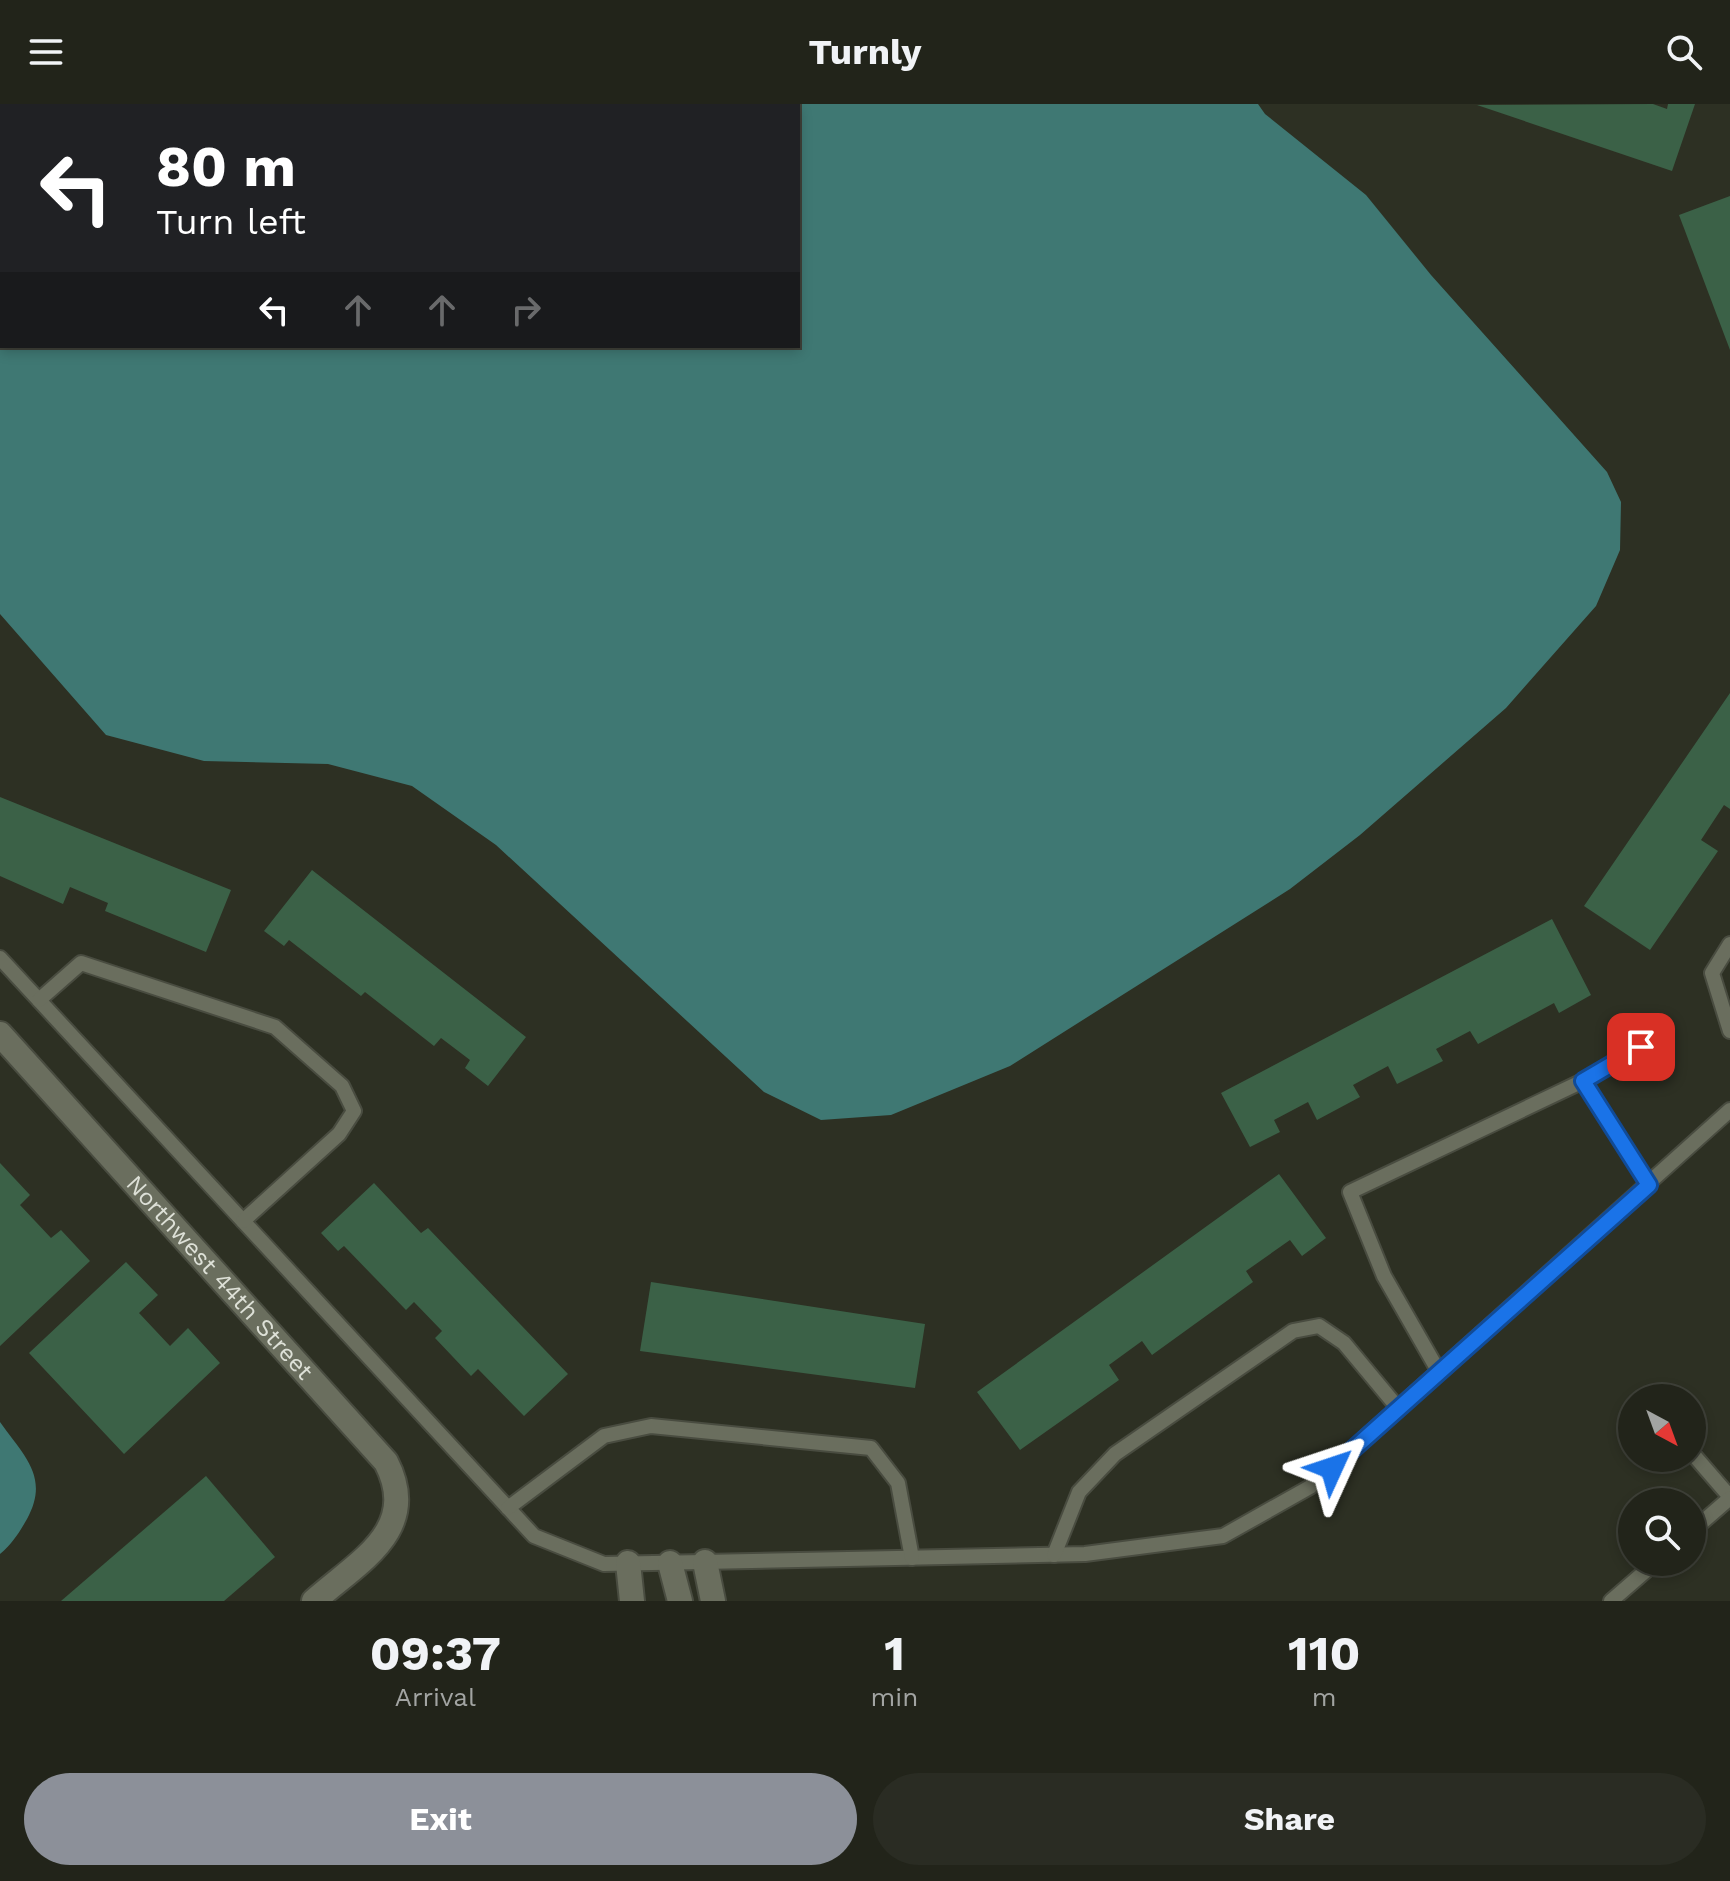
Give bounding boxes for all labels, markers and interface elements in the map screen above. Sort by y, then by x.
icon: menu [24,30,68,74]
icon: search [1662,30,1706,74]
text: Turnly [809,31,921,73]
text: 80 m [156,134,296,200]
icon: left [24,136,128,240]
text: Turn left [156,201,306,243]
icon: left [252,288,296,332]
icon: ahead [336,288,380,332]
icon: ahead [420,288,464,332]
icon: right [504,288,548,332]
pin [1607,1013,1675,1081]
icon: arrive [1619,1025,1663,1069]
street label: Northwest 44th Street [121,1170,319,1385]
north arrow [1618,1384,1706,1472]
map controls [1618,1384,1706,1576]
position arrow [1290,1426,1374,1510]
button: search [1618,1488,1706,1576]
text: 09:37 [370,1625,501,1682]
text: 1 [884,1625,905,1682]
text: 110 [1288,1625,1360,1682]
text: Arrival [395,1682,476,1712]
text: min [871,1682,918,1712]
text: m [1312,1682,1337,1712]
button: Exit [24,1773,857,1865]
button: Share [873,1773,1706,1865]

